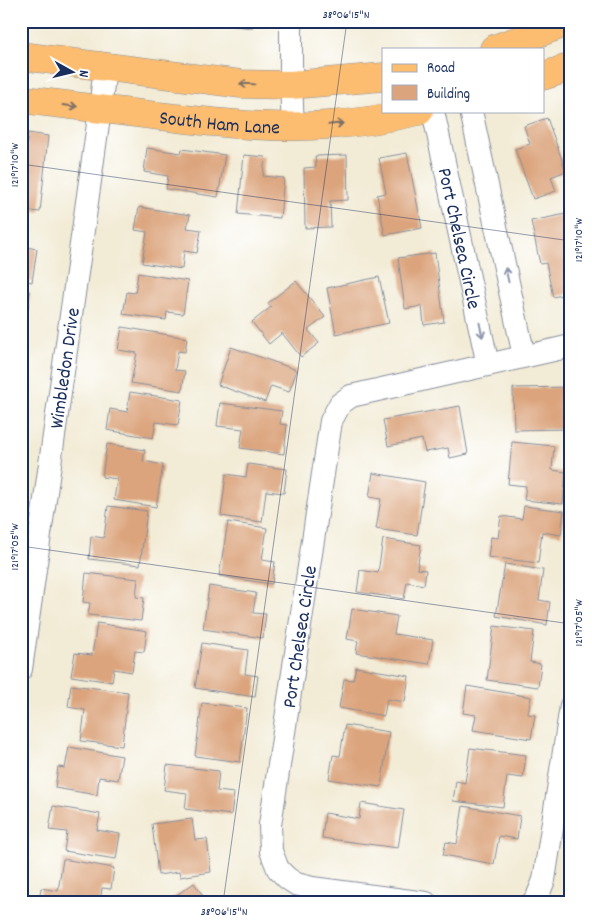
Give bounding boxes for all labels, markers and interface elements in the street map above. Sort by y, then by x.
text: 38°06'15"N [322,7,370,24]
north arrow [48,48,98,98]
legend [382,48,544,112]
text: Road [427,58,455,80]
text: N [72,69,93,78]
one-way arrow [240,79,256,89]
text: Building [427,84,470,106]
one-way arrow [61,101,77,111]
street label: South Ham Lane [157,105,281,143]
one-way arrow [328,119,344,129]
text: 121°17'10"W [7,143,24,187]
street label: Port Chelsea Circle [429,165,487,312]
text: 121°17'10"W [571,218,588,262]
one-way arrow [502,267,511,283]
street label: Wimbledon Drive [44,306,89,431]
one-way arrow [477,321,486,337]
text: 121°17'05"W [7,523,24,571]
street label: Port Chelsea Circle [277,564,326,710]
text: 121°17'05"W [571,599,588,647]
text: 38°06'15"N [200,904,248,921]

